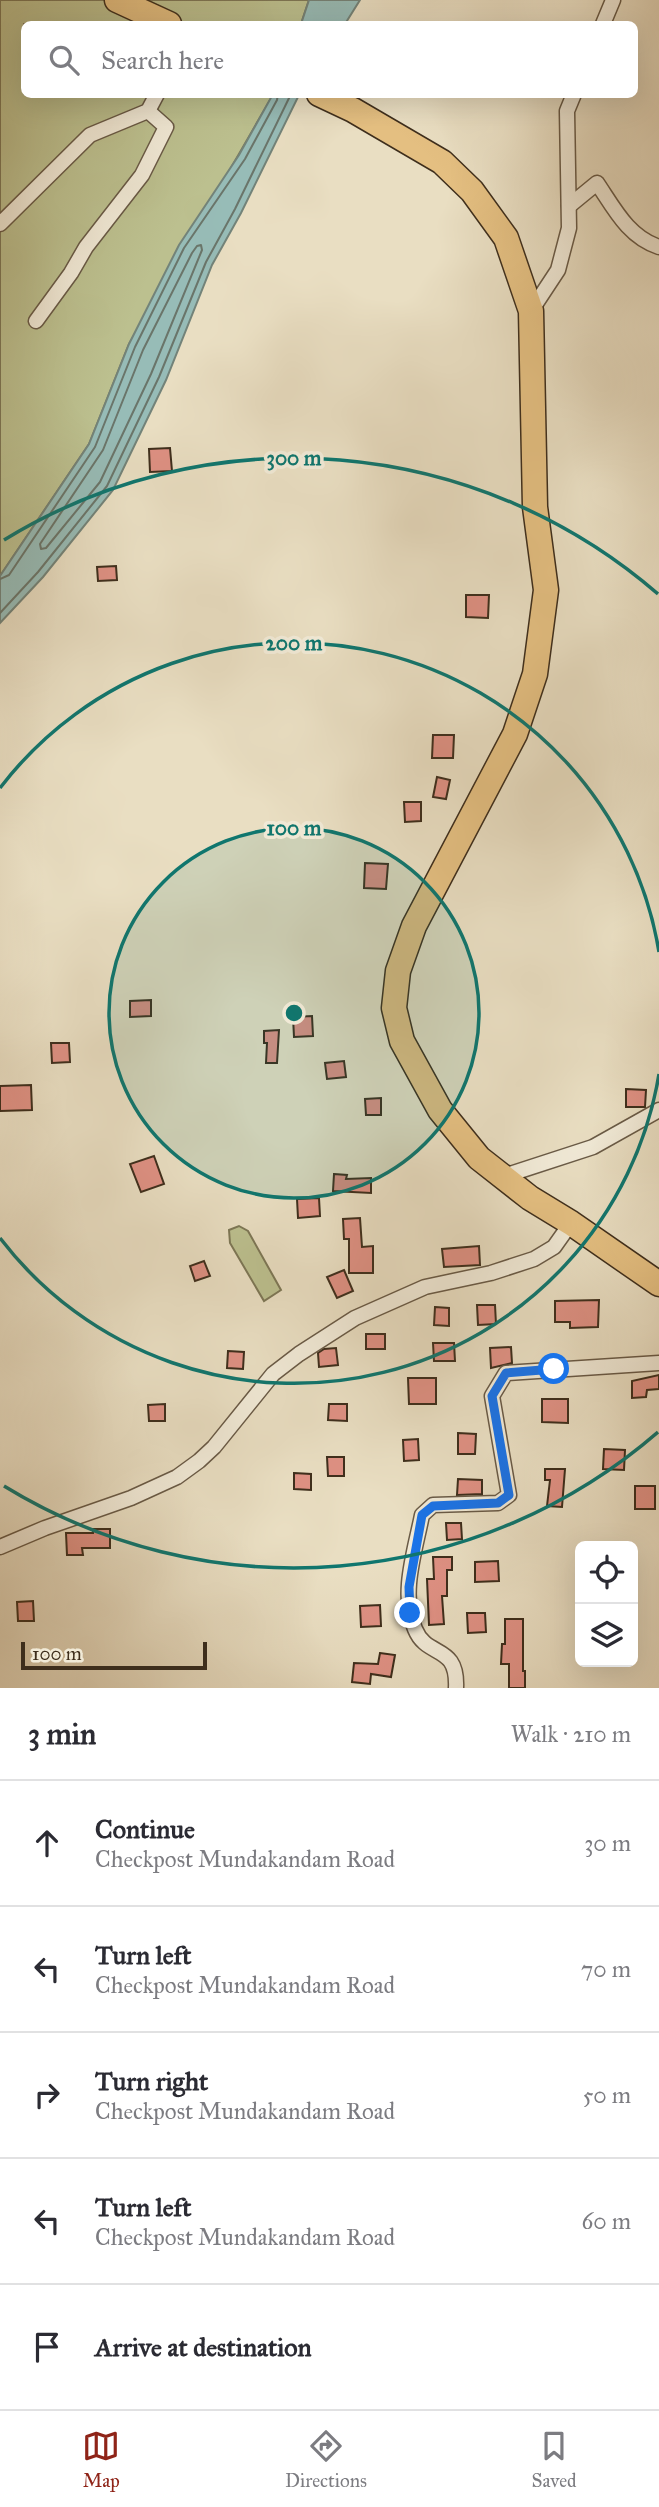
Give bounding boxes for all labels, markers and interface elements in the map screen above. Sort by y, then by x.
search box [21,21,638,98]
icon: search [45,41,83,79]
text: Search here [101,44,224,76]
text: 300 m [266,445,322,471]
text: 200 m [266,630,323,656]
text: 100 m [267,815,322,841]
centre of rings [282,1001,306,1025]
route start [538,1353,569,1384]
map controls [575,1541,638,1667]
button: locate [575,1541,638,1604]
route end [394,1597,425,1628]
button: layers [575,1604,638,1667]
scale bar [21,1639,206,1671]
text: 100 m [32,1642,82,1665]
text: 3 min [28,1716,96,1752]
text: Walk · 210 m [511,1720,631,1748]
text: Continue [95,1813,195,1845]
icon: ahead [28,1824,66,1862]
text: 30 m [584,1829,631,1857]
text: Checkpost Mundakandam Road [95,1845,395,1873]
text: Turn left [95,1939,191,1971]
icon: left [28,1950,66,1988]
text: 70 m [581,1955,631,1983]
text: Checkpost Mundakandam Road [95,1971,395,1999]
text: Turn right [95,2065,208,2097]
icon: right [28,2076,66,2114]
text: 50 m [583,2081,631,2109]
text: Checkpost Mundakandam Road [95,2097,395,2125]
text: Turn left [95,2191,191,2223]
icon: left [28,2202,66,2240]
text: 60 m [582,2207,631,2235]
text: Checkpost Mundakandam Road [95,2223,395,2251]
icon: arrive [28,2328,66,2366]
text: Arrive at destination [95,2331,312,2363]
tab: Map [82,2427,120,2492]
tab: Directions [285,2427,367,2492]
tab: Saved [532,2427,577,2492]

